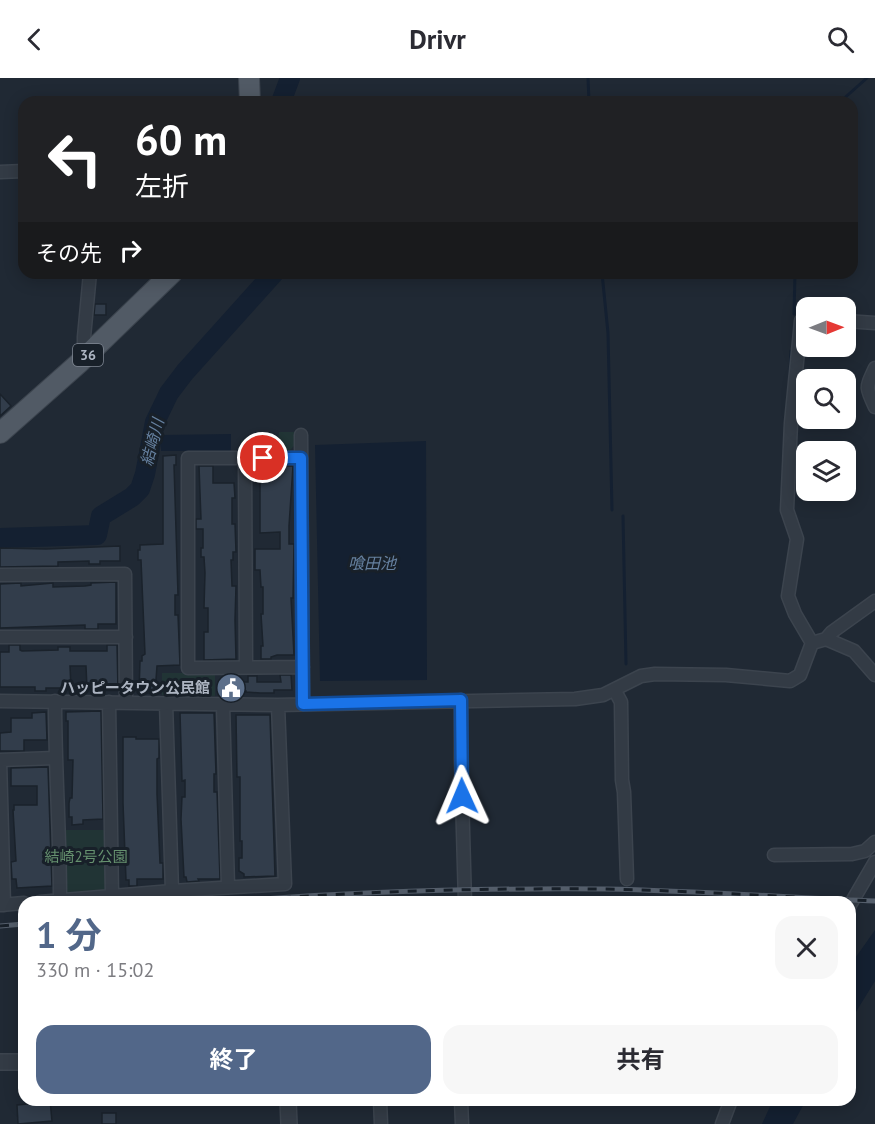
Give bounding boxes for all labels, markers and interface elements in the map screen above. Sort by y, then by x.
text: Drivr [409,22,466,56]
icon: back [18,23,51,56]
icon: search [824,23,857,56]
text: 60 m [135,112,227,167]
icon: left [36,120,114,198]
text: 左折 [135,169,189,203]
icon: right [114,234,147,267]
text: その先 [36,239,102,267]
north arrow [796,297,856,357]
map controls [796,297,856,501]
road number: 36 [73,344,103,366]
button: search [796,369,856,429]
water label: 結崎川 [136,414,168,468]
pin [237,432,288,483]
icon: arrive [246,441,279,474]
button: layers [796,441,856,501]
water label: 喰田池 [348,553,398,573]
public building icon: ハッピータウン公民館 [215,672,247,704]
place label: ハッピータウン公民館 [60,678,210,697]
position arrow [430,764,494,828]
park label: 結崎2号公園 [44,847,128,866]
text: 1 分 [36,911,102,958]
button: close [775,916,838,979]
text: 330 m · 15:02 [36,957,154,983]
button: 終了 [36,1025,431,1094]
button: 共有 [443,1025,838,1094]

